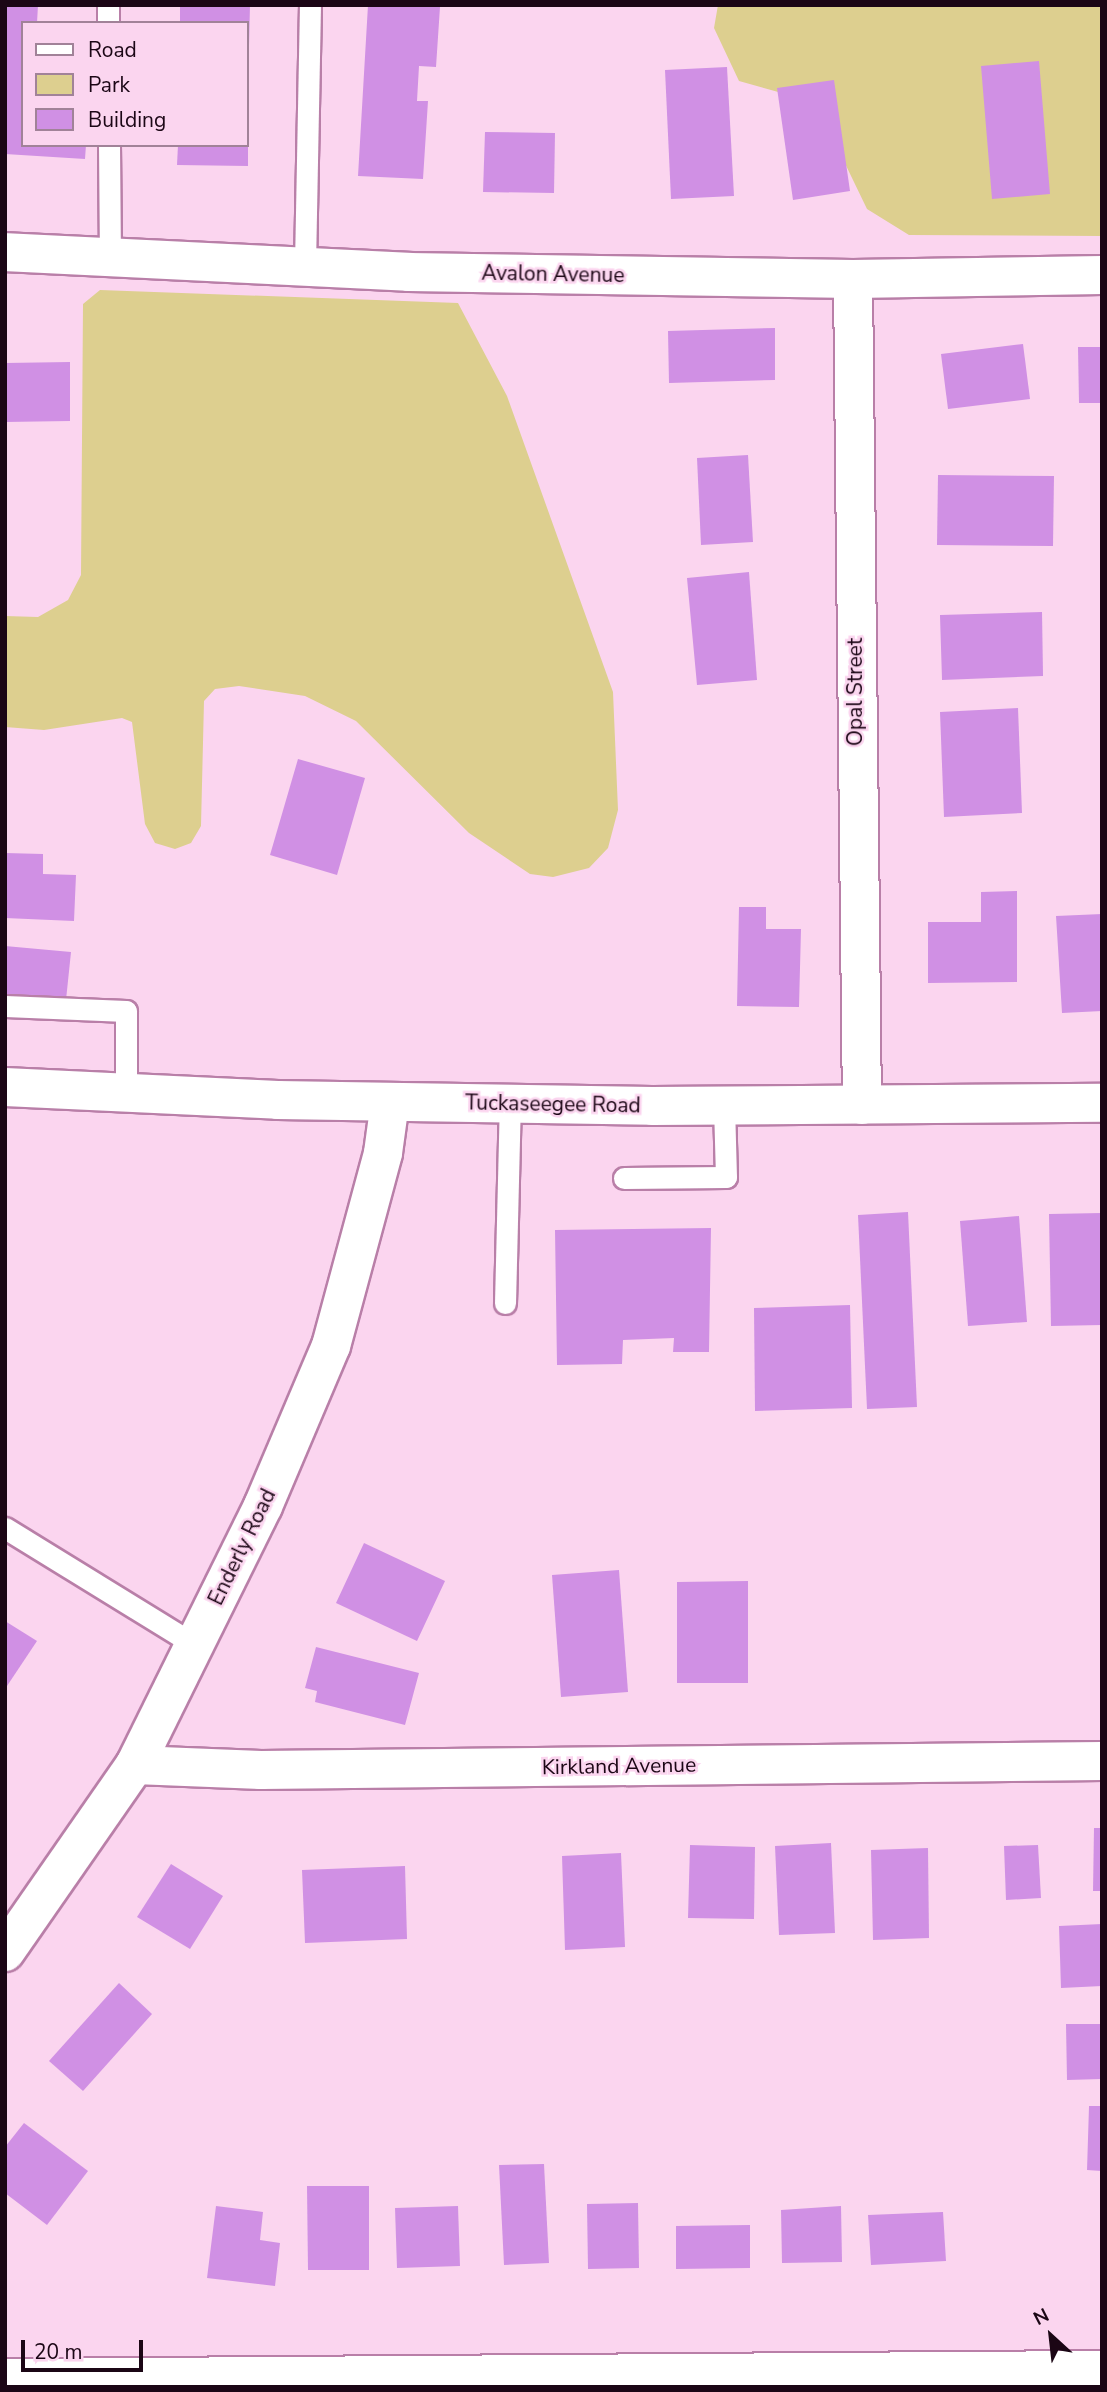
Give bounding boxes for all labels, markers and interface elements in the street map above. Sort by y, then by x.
legend [21,21,248,147]
text: Road [88,36,137,64]
text: Park [88,71,130,99]
text: Building [88,106,166,134]
street label: Avalon Avenue [481,260,625,288]
street label: Opal Street [842,638,868,746]
street label: Tuckaseegee Road [465,1090,641,1118]
street label: Enderly Road [203,1485,281,1609]
street label: Kirkland Avenue [542,1752,696,1780]
north arrow [1016,2301,1086,2371]
text: N [1029,2302,1054,2332]
scale bar [24,2326,147,2370]
text: 20 m [34,2338,83,2366]

